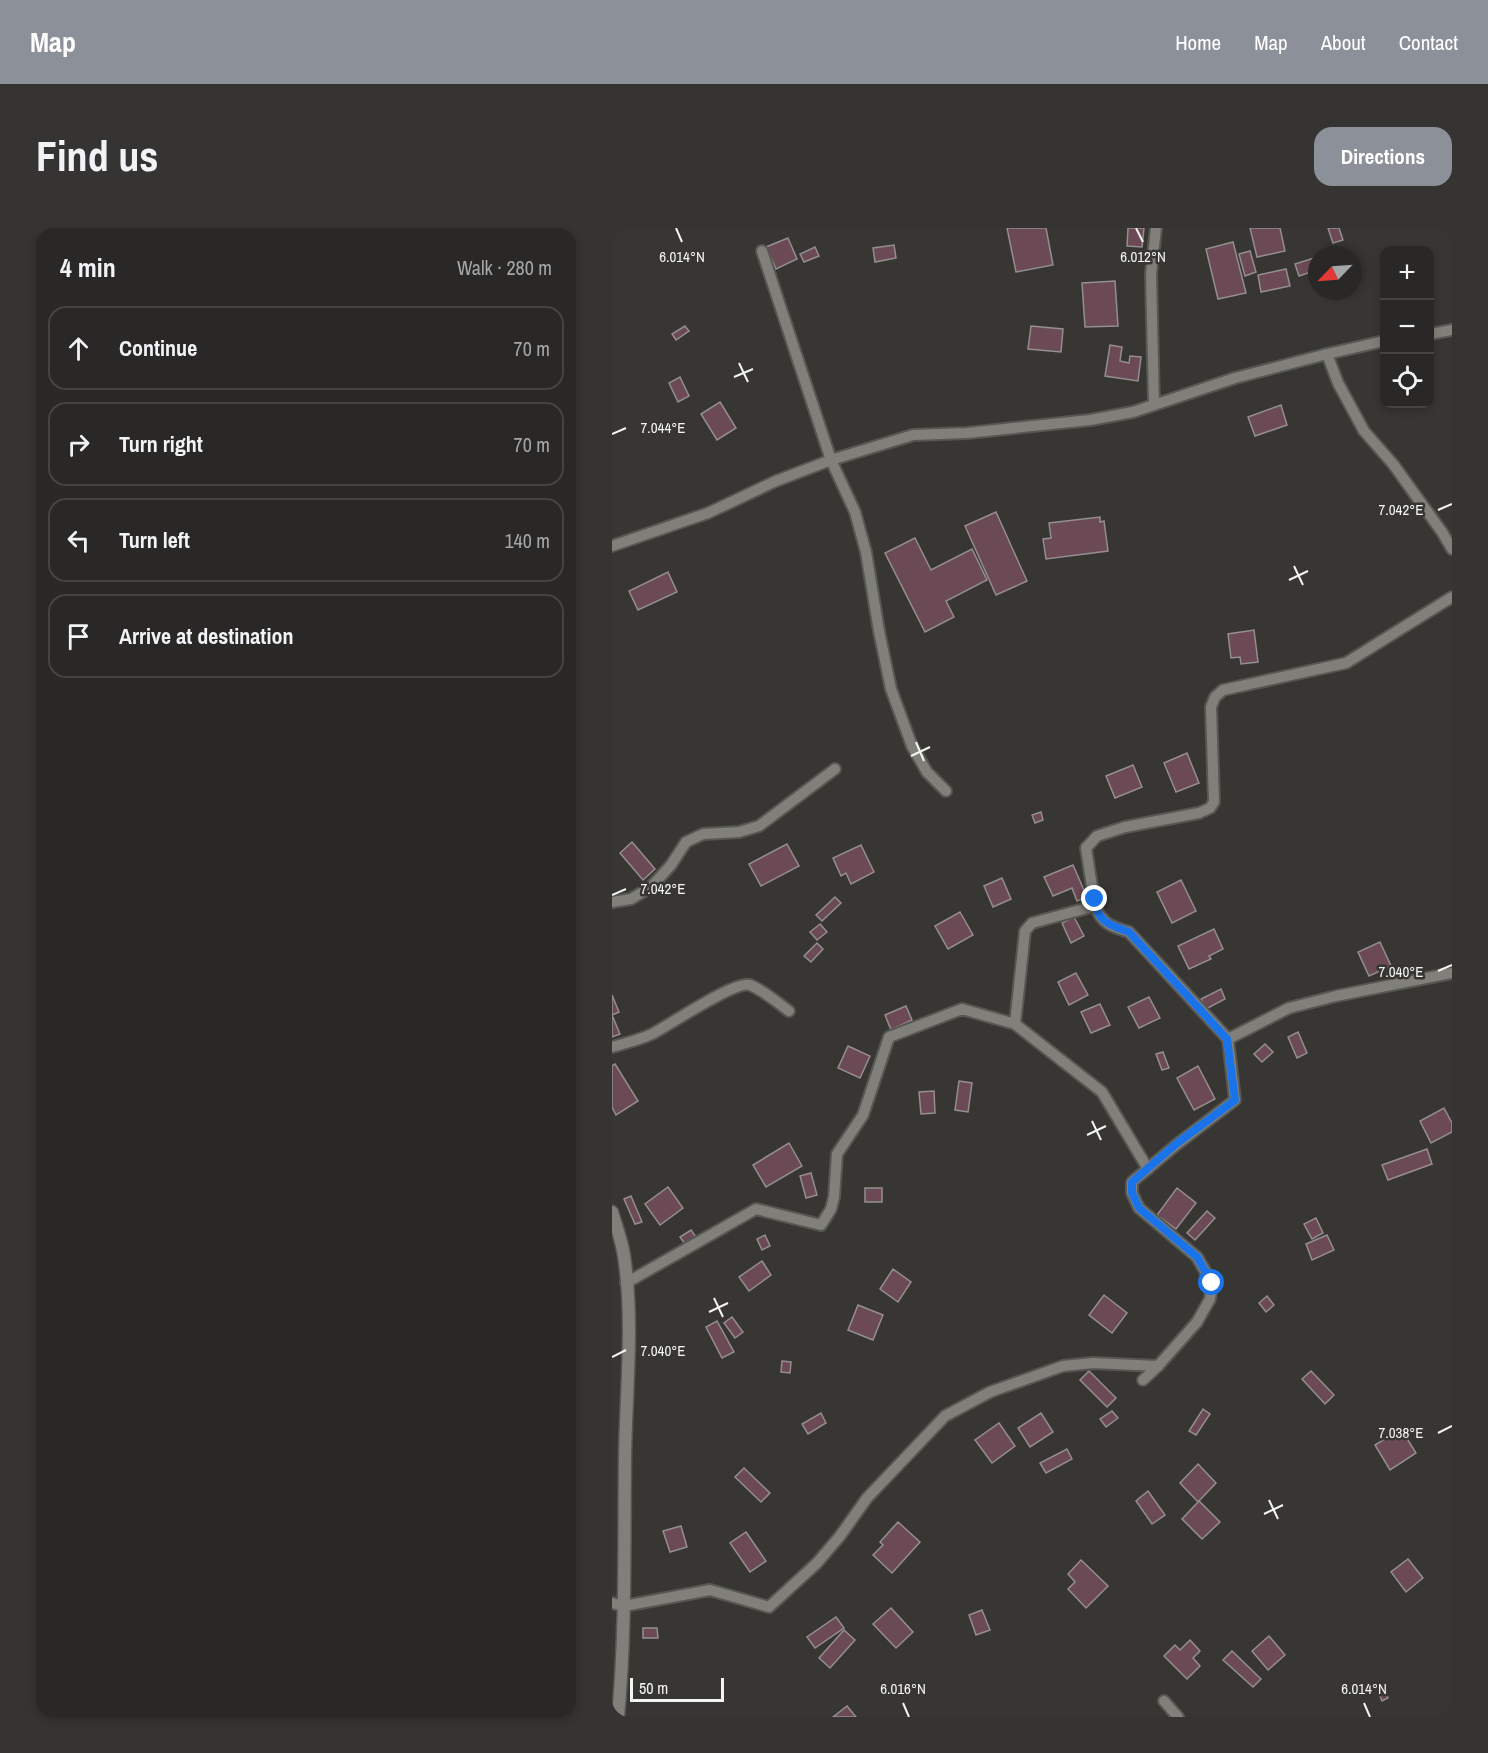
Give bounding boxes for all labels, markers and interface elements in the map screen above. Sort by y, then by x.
text: Map [30,23,76,61]
text: Home [1175,28,1221,57]
text: Map [1254,28,1288,57]
text: About [1321,28,1366,57]
text: Contact [1399,28,1458,57]
button: Directions [1314,127,1452,186]
text: Find us [36,128,158,184]
text: 6.014°N [659,246,705,267]
text: 6.012°N [1120,246,1166,267]
north arrow [1308,246,1362,300]
map controls [1380,246,1434,408]
button: + [1380,246,1434,300]
text: 4 min [60,250,116,285]
text: Walk · 280 m [457,254,552,281]
button: − [1380,300,1434,354]
icon: ahead [62,332,95,365]
text: Continue [119,333,197,363]
text: 70 m [514,335,550,362]
button: locate [1380,354,1434,408]
text: 7.044°E [641,417,686,438]
icon: right [62,428,95,461]
text: Turn right [119,429,203,459]
text: 70 m [514,431,550,458]
text: 7.042°E [1379,499,1424,520]
icon: left [62,524,95,557]
text: Turn left [119,525,190,555]
text: 140 m [504,527,550,554]
icon: arrive [62,620,95,653]
text: Arrive at destination [119,621,293,651]
text: 7.042°E [641,878,686,899]
route end [1081,885,1107,911]
text: 7.040°E [1379,961,1424,982]
route start [1198,1269,1224,1295]
text: 7.040°E [641,1340,686,1361]
text: 7.038°E [1379,1422,1424,1443]
scale bar [630,1675,724,1702]
text: 50 m [639,1677,668,1699]
text: 6.016°N [880,1678,926,1699]
text: 6.014°N [1341,1678,1387,1699]

